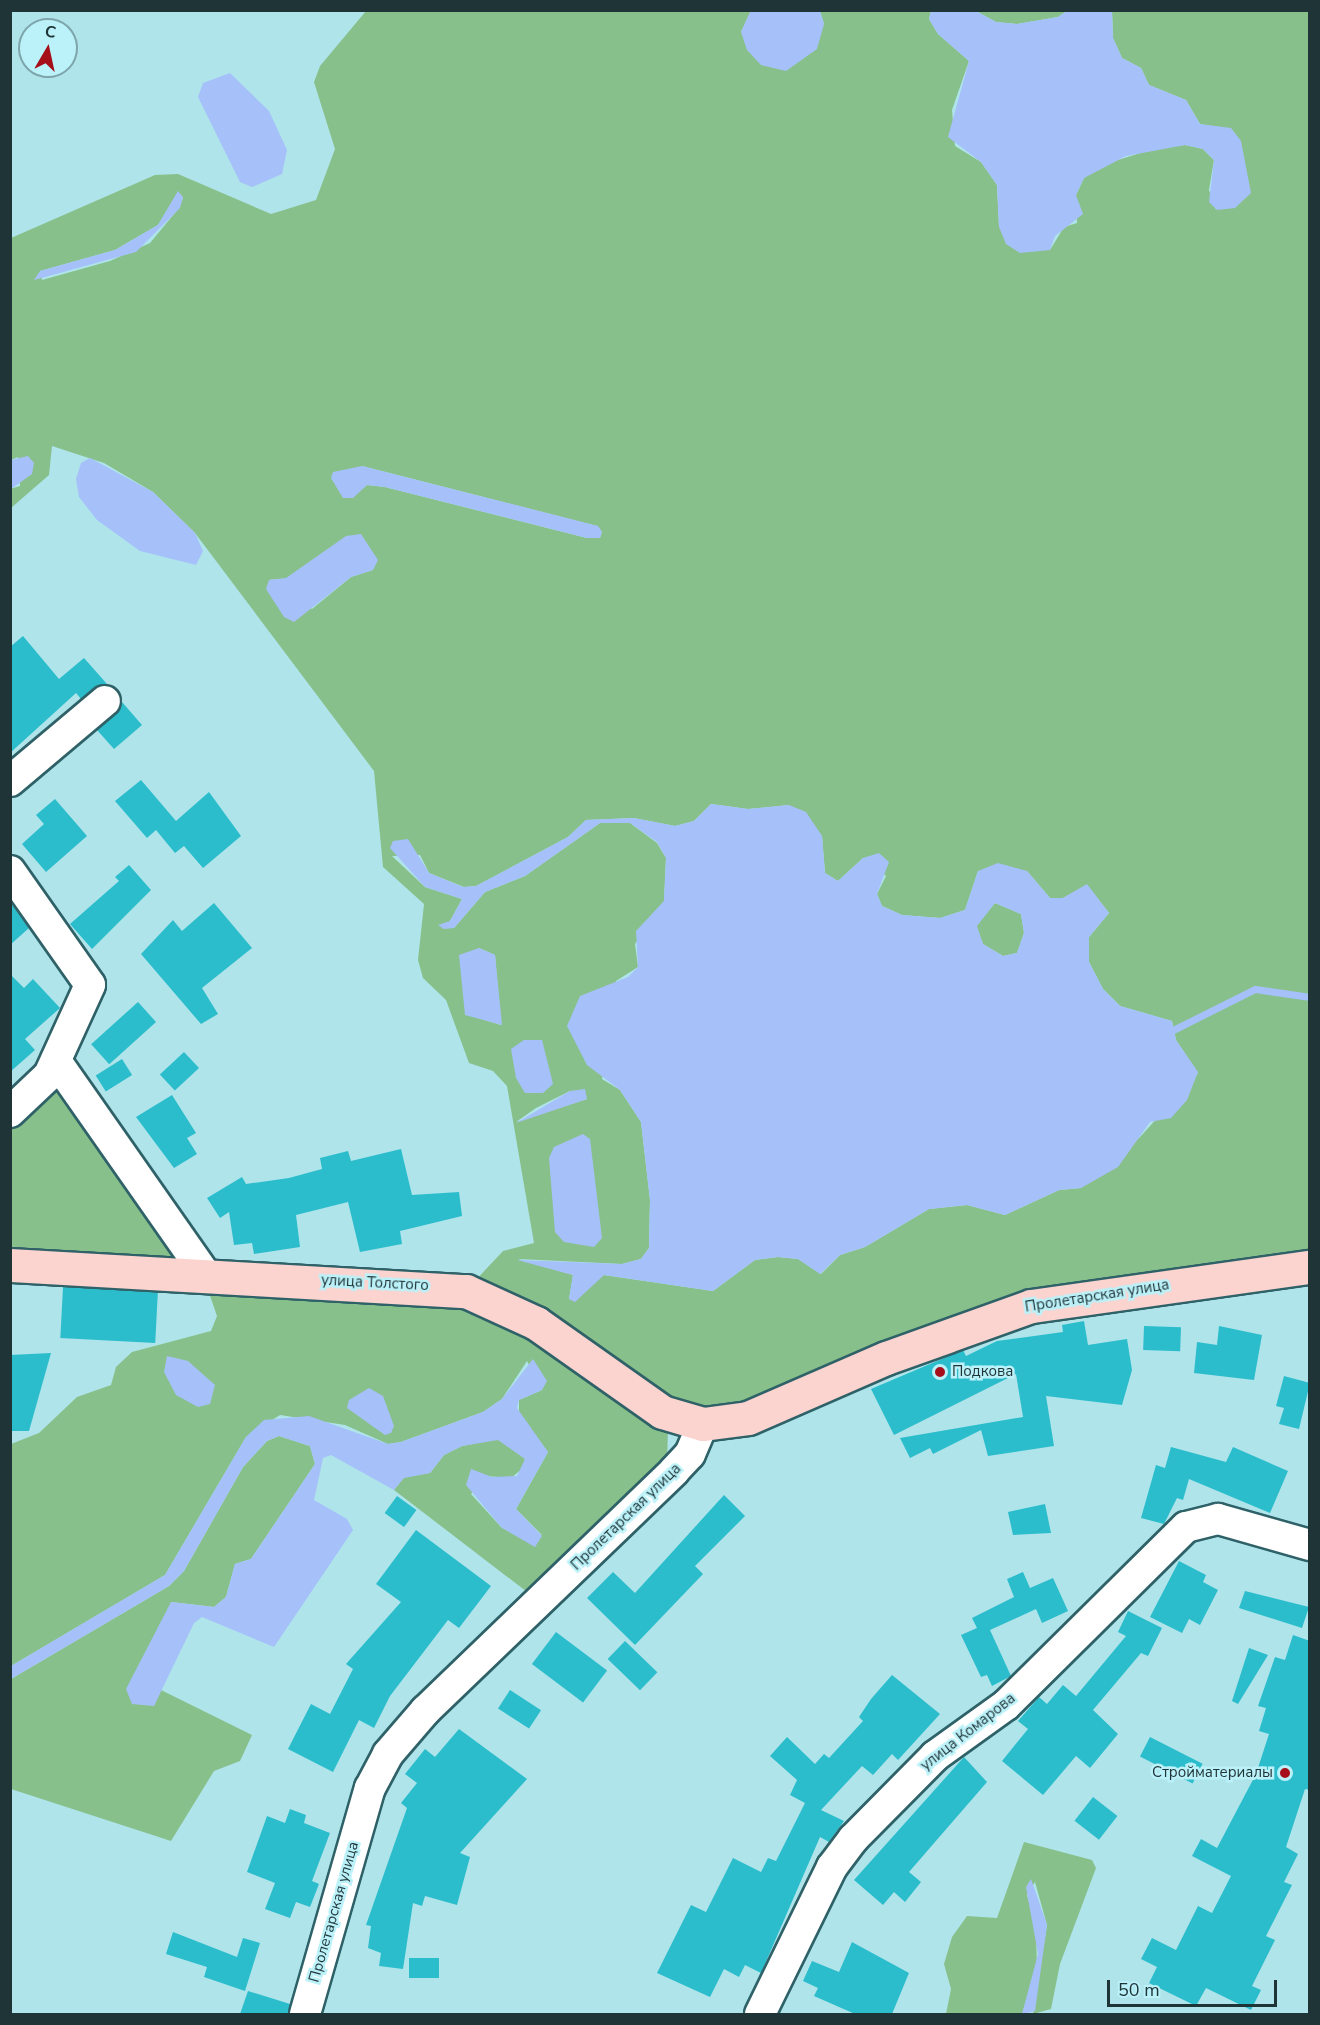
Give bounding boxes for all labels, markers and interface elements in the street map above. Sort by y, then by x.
north arrow [18,18,78,78]
text: С [43,20,58,44]
street label: улица Толстого [321,1271,429,1295]
street label: Пролетарская улица [1024,1276,1170,1316]
place label: Подкова [952,1363,1013,1381]
marker: Подкова [933,1365,947,1379]
street label: Пролетарская улица [567,1460,685,1574]
street label: улица Комарова [917,1689,1019,1775]
place label: Стройматериалы [1152,1764,1273,1782]
marker: Стройматериалы [1278,1766,1292,1780]
street label: Пролетарская улица [305,1839,363,1985]
scale bar [1110,1968,1280,2006]
text: 50 m [1118,1978,1160,2002]

